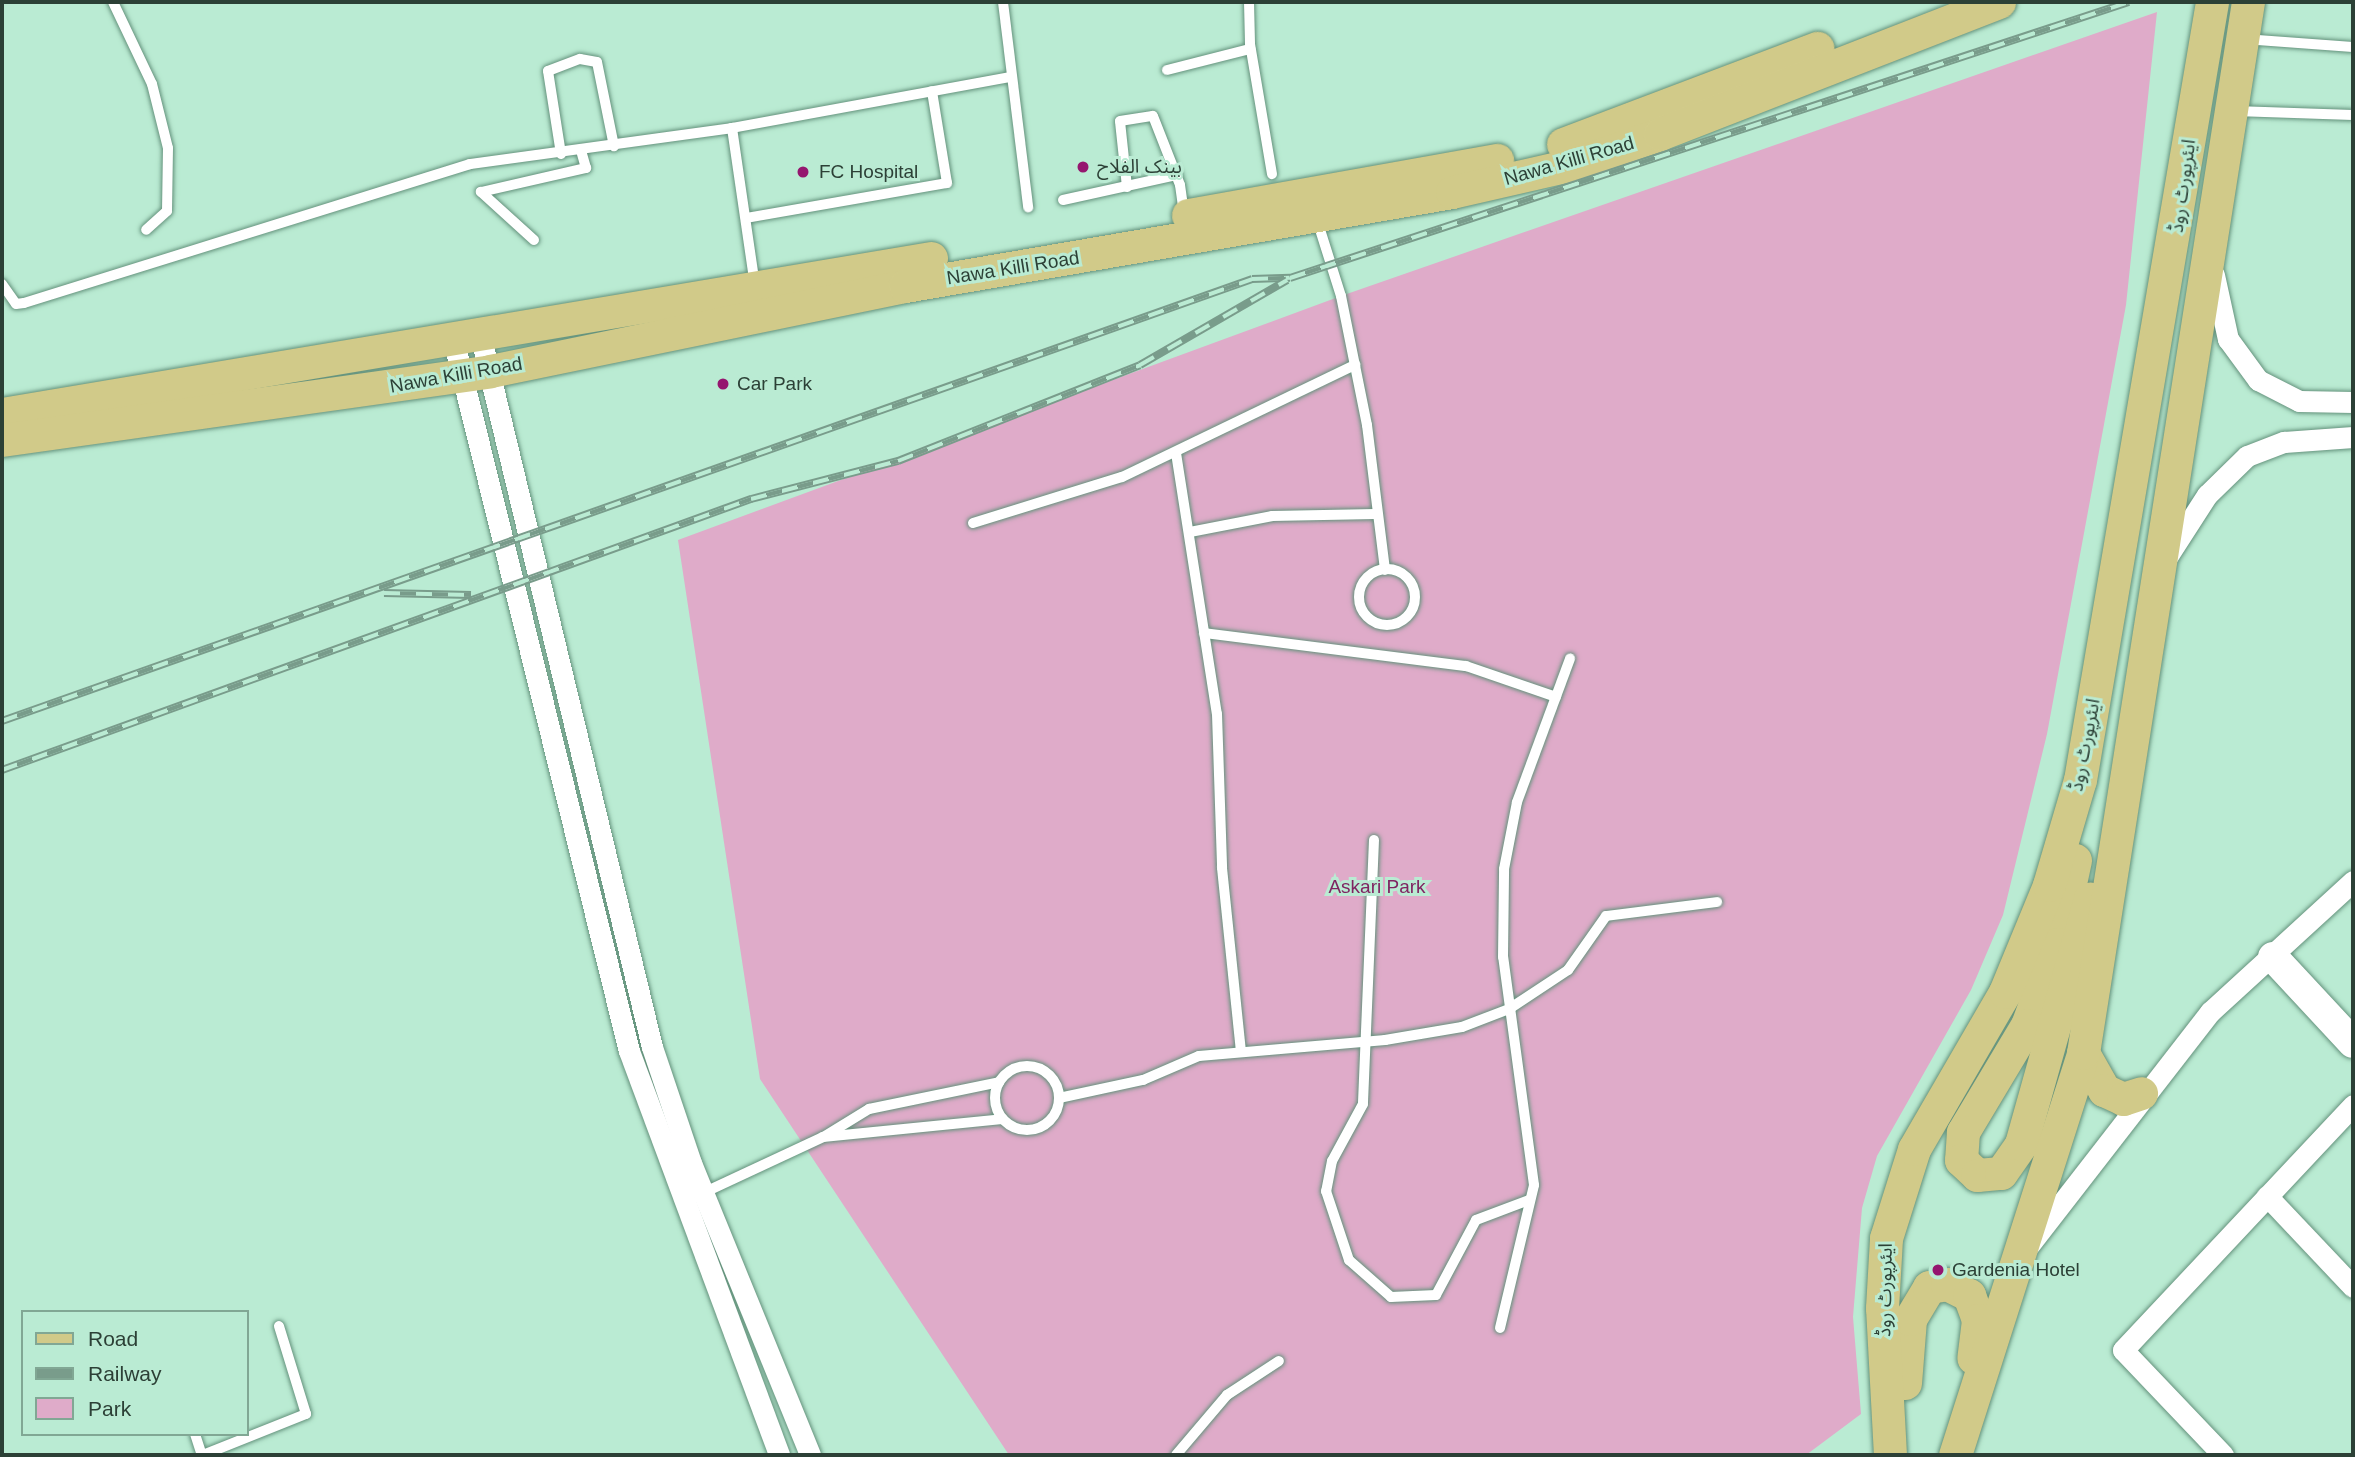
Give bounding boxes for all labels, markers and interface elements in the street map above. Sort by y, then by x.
street label: Nawa Killi Road [1501,132,1637,190]
street label: ایئرپورٹ روڈ [2165,138,2201,234]
place label: بینک الفلاح [1097,156,1182,178]
marker: بینک الفلاح [1075,159,1091,175]
place label: FC Hospital [819,161,918,183]
marker: FC Hospital [793,162,813,182]
street label: Nawa Killi Road [945,246,1081,290]
street label: Nawa Killi Road [388,352,524,398]
place label: Car Park [737,373,812,395]
marker: Car Park [715,376,731,392]
street label: ایئرپورٹ روڈ [2065,697,2105,793]
park label: Askari Park [1328,876,1426,898]
street label: ایئرپورٹ روڈ [1873,1243,1897,1337]
place label: Gardenia Hotel [1952,1259,2080,1281]
marker: Gardenia Hotel [1930,1262,1946,1278]
legend [21,1310,248,1436]
text: Road [88,1327,138,1350]
text: Railway [88,1362,162,1385]
text: Park [88,1397,131,1420]

